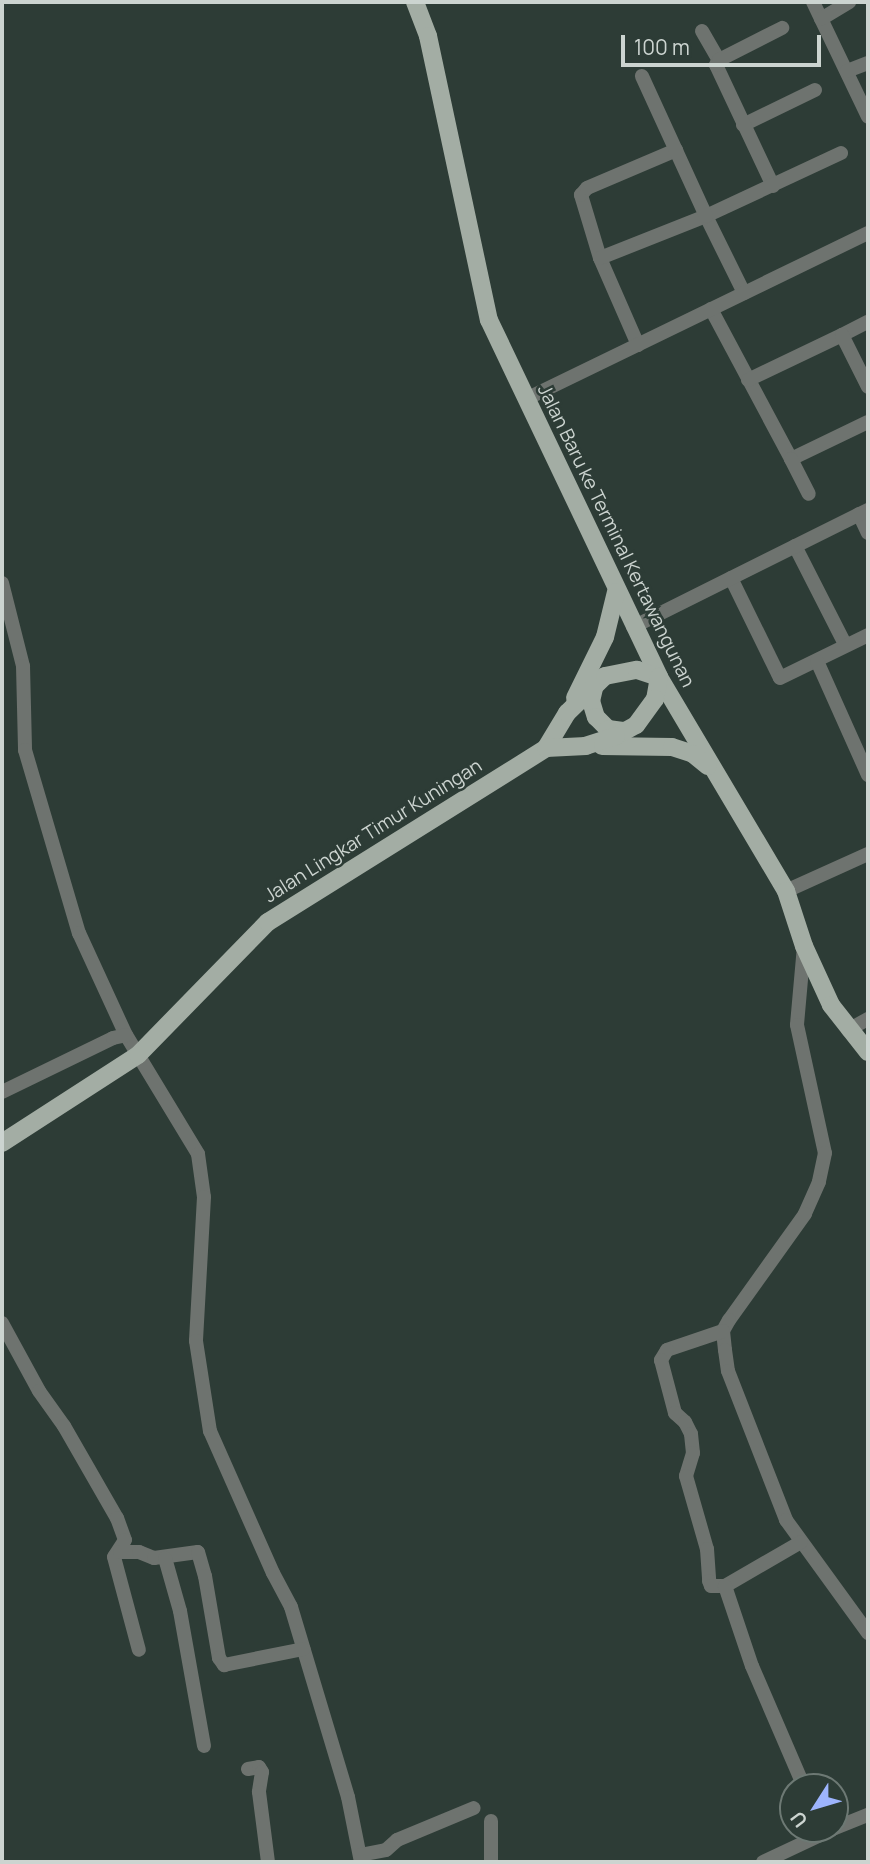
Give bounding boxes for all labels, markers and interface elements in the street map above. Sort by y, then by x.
scale bar [625,21,824,65]
text: 100 m [634,33,690,61]
street label: Jalan Baru ke Terminal Kertawangunan [533,381,699,691]
street label: Jalan Lingkar Timur Kuningan [260,754,486,908]
north arrow [779,1773,849,1843]
text: U [784,1806,813,1833]

